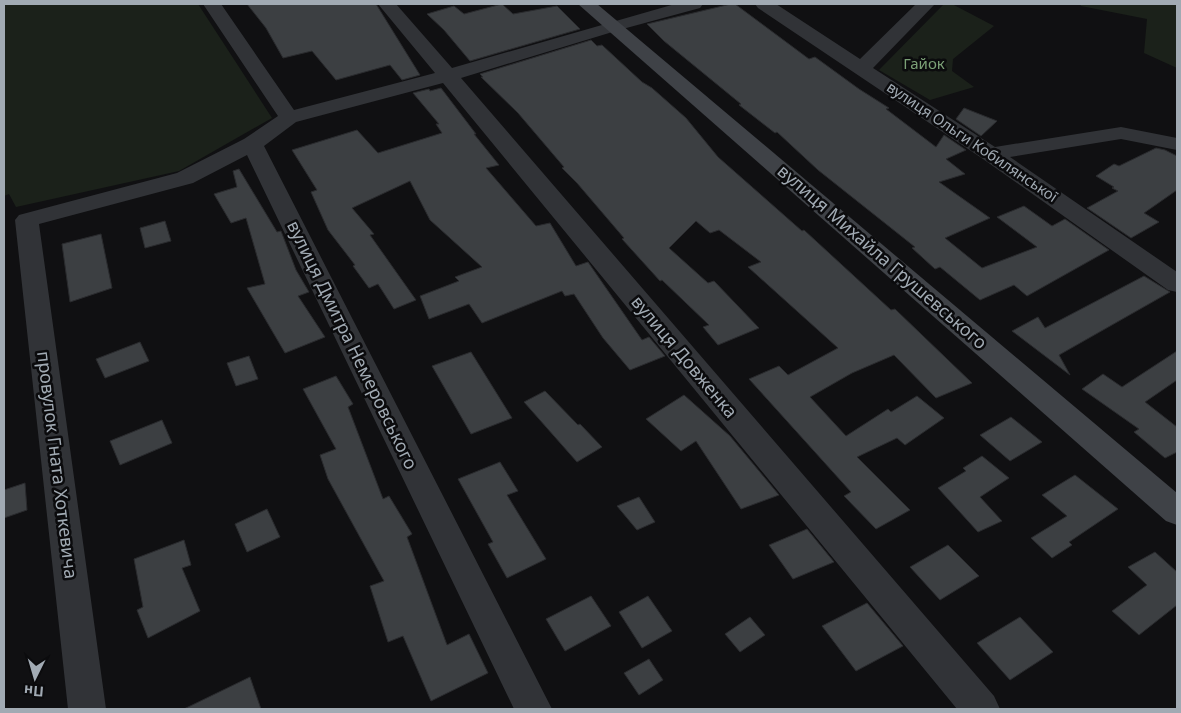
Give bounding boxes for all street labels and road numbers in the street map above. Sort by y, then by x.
street label: вулиця Ольги Кобилянської [883,76,1062,206]
street label: вулиця Михайла Грушевського [773,159,992,354]
street label: вулиця Дмитра Немеровського [282,216,424,473]
street label: вулиця Довженка [626,290,743,423]
street label: провулок Гната Хоткевича [32,350,84,580]

